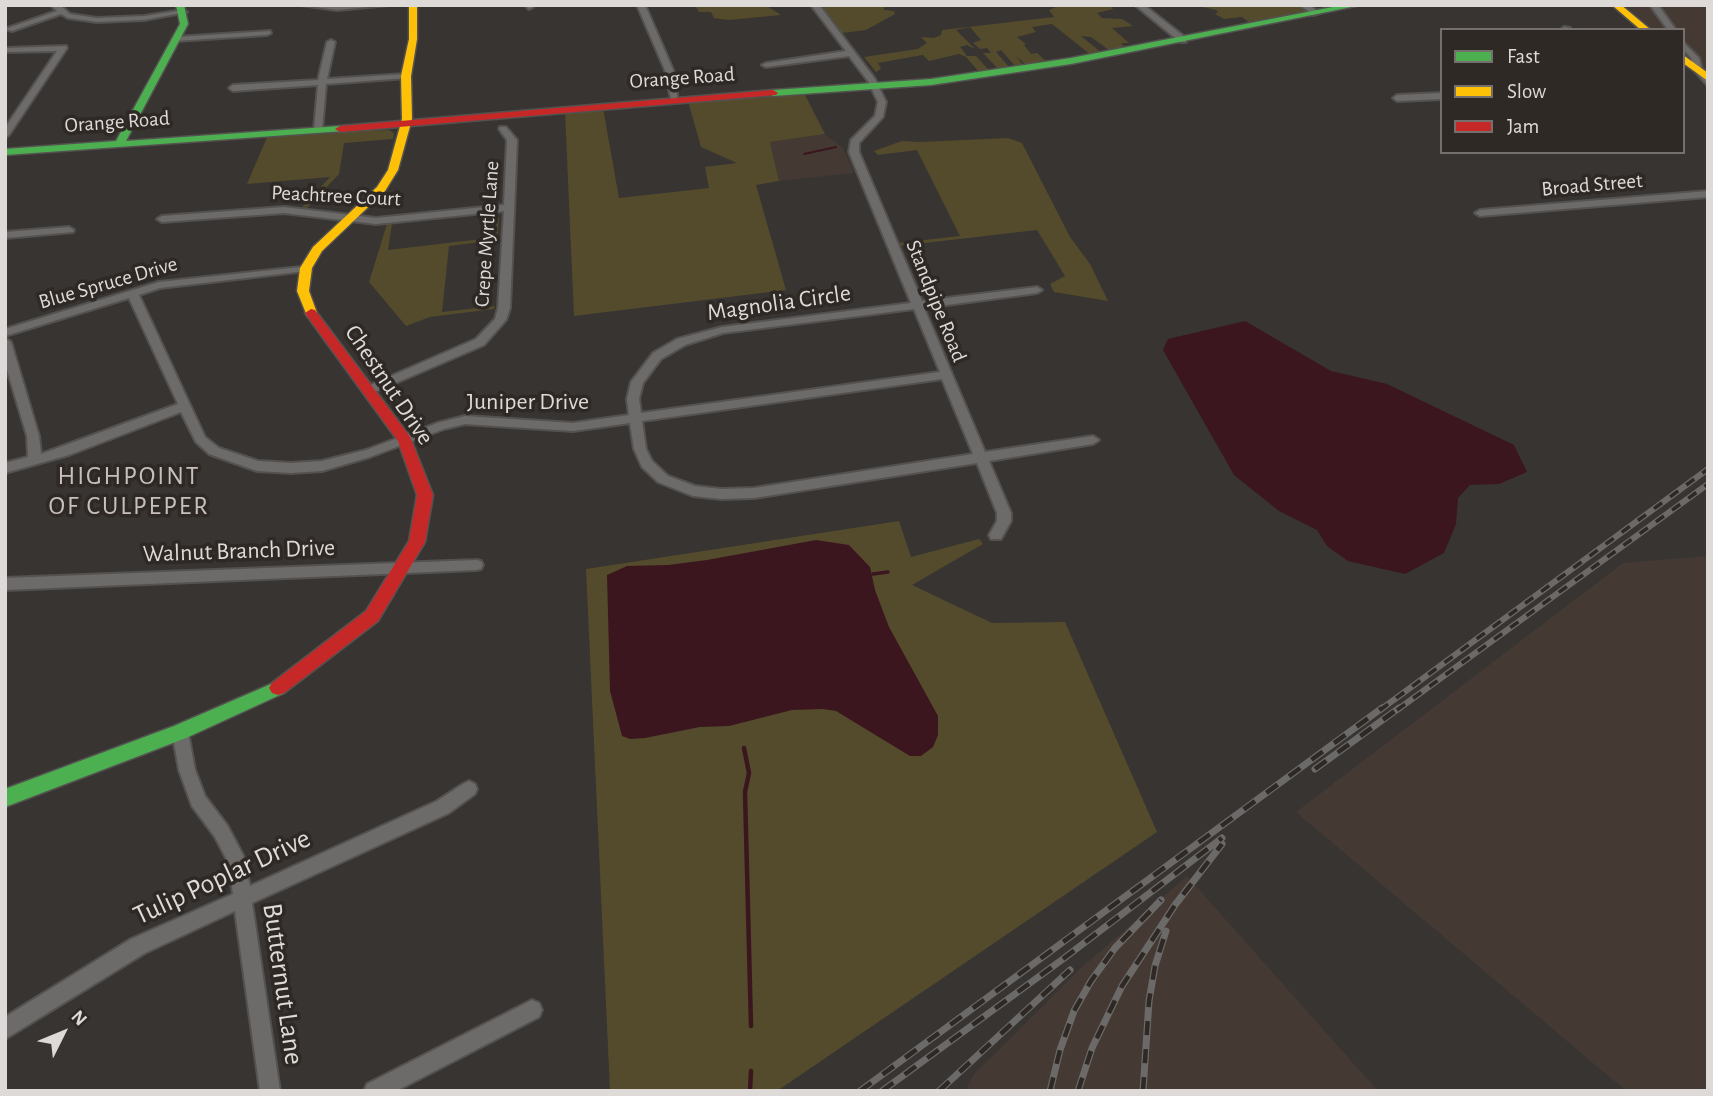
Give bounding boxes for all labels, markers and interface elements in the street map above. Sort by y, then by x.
legend [1440,28,1685,154]
text: Fast [1507,46,1540,67]
street label: Orange Road [629,62,735,94]
text: Slow [1507,81,1546,102]
street label: Orange Road [64,106,170,138]
text: Jam [1507,116,1539,137]
street label: Crepe Myrtle Lane [469,160,505,308]
street label: Broad Street [1540,168,1644,202]
street label: Peachtree Court [271,180,401,212]
street label: Standpipe Road [900,236,972,366]
street label: Blue Spruce Drive [36,251,180,315]
street label: Magnolia Circle [705,279,853,327]
street label: Chestnut Drive [338,319,440,451]
street label: Juniper Drive [467,388,589,416]
district label: HIGHPOINT OF CULPEPER [50,460,208,522]
street label: Walnut Branch Drive [142,533,336,569]
street label: Tulip Poplar Drive [128,821,316,933]
street label: Butternut Lane [255,901,311,1067]
north arrow [28,998,98,1068]
text: N [67,1007,90,1030]

